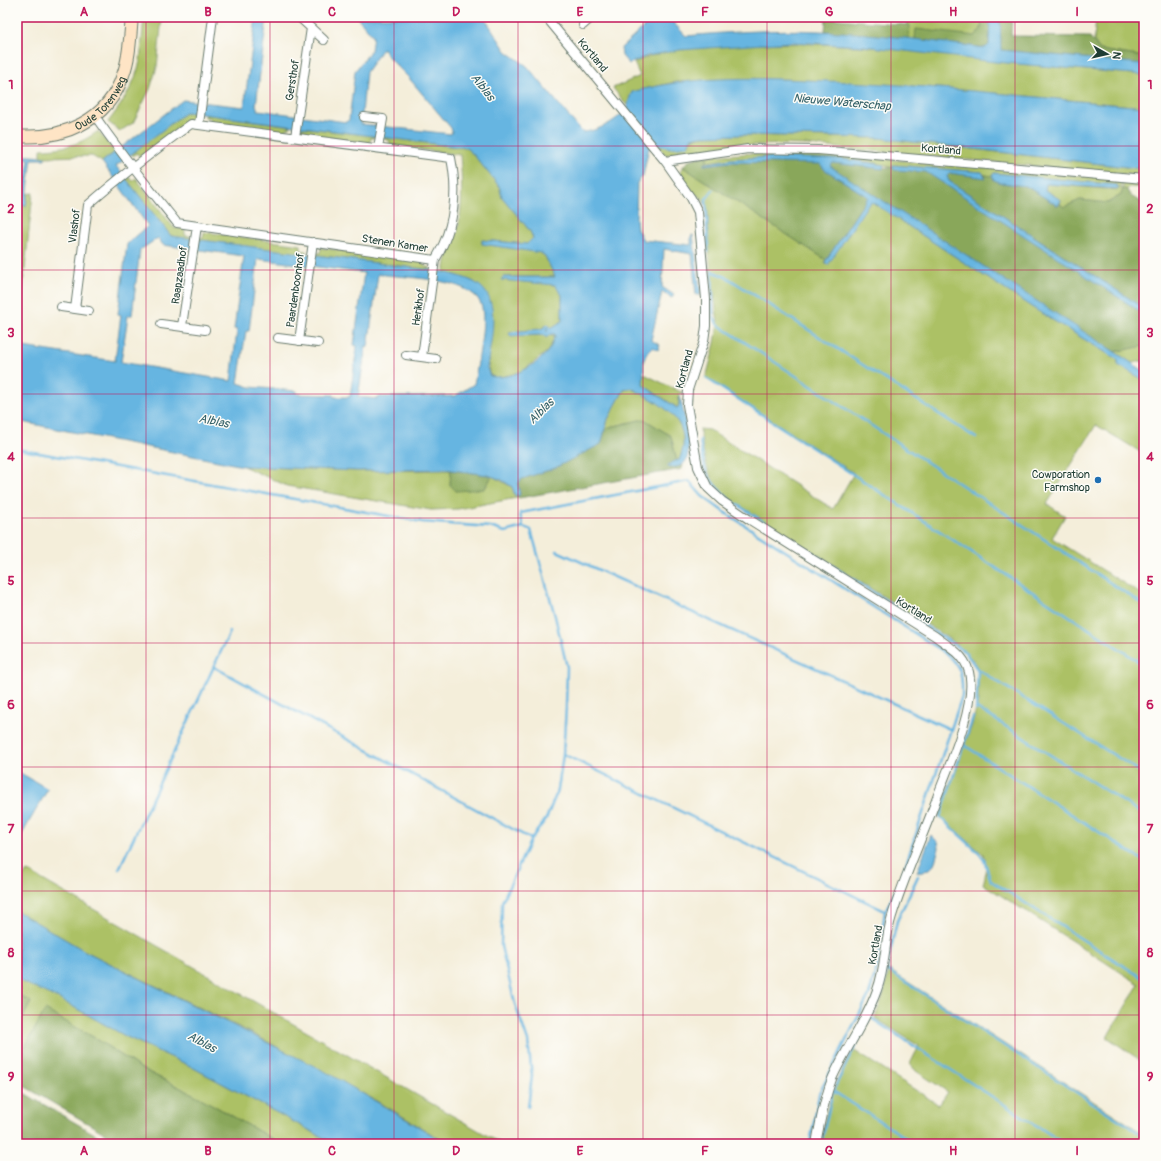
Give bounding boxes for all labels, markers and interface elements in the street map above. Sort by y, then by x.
text: A [80,4,89,20]
text: B [204,4,212,20]
text: C [328,4,336,20]
text: D [452,4,460,20]
text: E [577,4,584,20]
text: F [701,4,709,20]
text: G [825,4,834,20]
text: H [949,4,957,20]
text: I [1075,4,1079,20]
north arrow [1087,34,1127,74]
street label: Kortland [575,36,610,75]
text: N [1109,51,1123,60]
street label: Gersthof [283,58,302,102]
water label: Alblas [467,71,499,105]
street label: Oude Torenweg [73,74,129,133]
text: 1 [8,77,14,93]
text: 1 [1147,77,1153,93]
water label: Nieuwe Waterschap [793,91,893,114]
street label: Kortland [921,141,961,158]
text: 2 [7,201,15,217]
text: 2 [1146,201,1154,217]
street label: Vlashof [66,207,83,244]
street label: Stenen Kamer [361,232,429,255]
street label: Raapzaadhof [169,245,190,305]
street label: Paardenboonhof [284,251,307,328]
street label: Herikhof [409,287,428,327]
text: 3 [7,325,15,341]
text: 3 [1146,325,1154,341]
street label: Kortland [673,348,696,390]
water label: Alblas [525,394,559,427]
water label: Alblas [198,411,232,432]
text: 4 [7,449,15,465]
text: 4 [1146,449,1154,465]
place label: Cowporation Farmshop [1032,468,1090,494]
marker: Cowporation Farmshop [1093,475,1103,485]
text: 5 [7,573,15,589]
text: 5 [1146,573,1154,589]
street label: Kortland [893,594,934,627]
text: 6 [7,697,15,713]
text: 6 [1146,697,1154,713]
text: 7 [8,821,15,837]
text: 7 [1147,821,1154,837]
street label: Kortland [866,924,885,966]
text: 8 [8,945,15,961]
text: 8 [1147,945,1154,961]
water label: Alblas [185,1029,220,1057]
text: 9 [8,1069,15,1085]
text: 9 [1147,1069,1154,1085]
text: A [80,1143,89,1159]
text: B [204,1143,212,1159]
text: C [328,1143,336,1159]
text: D [452,1143,460,1159]
text: E [577,1143,584,1159]
text: F [701,1143,709,1159]
text: G [825,1143,834,1159]
text: H [949,1143,957,1159]
text: I [1075,1143,1079,1159]

